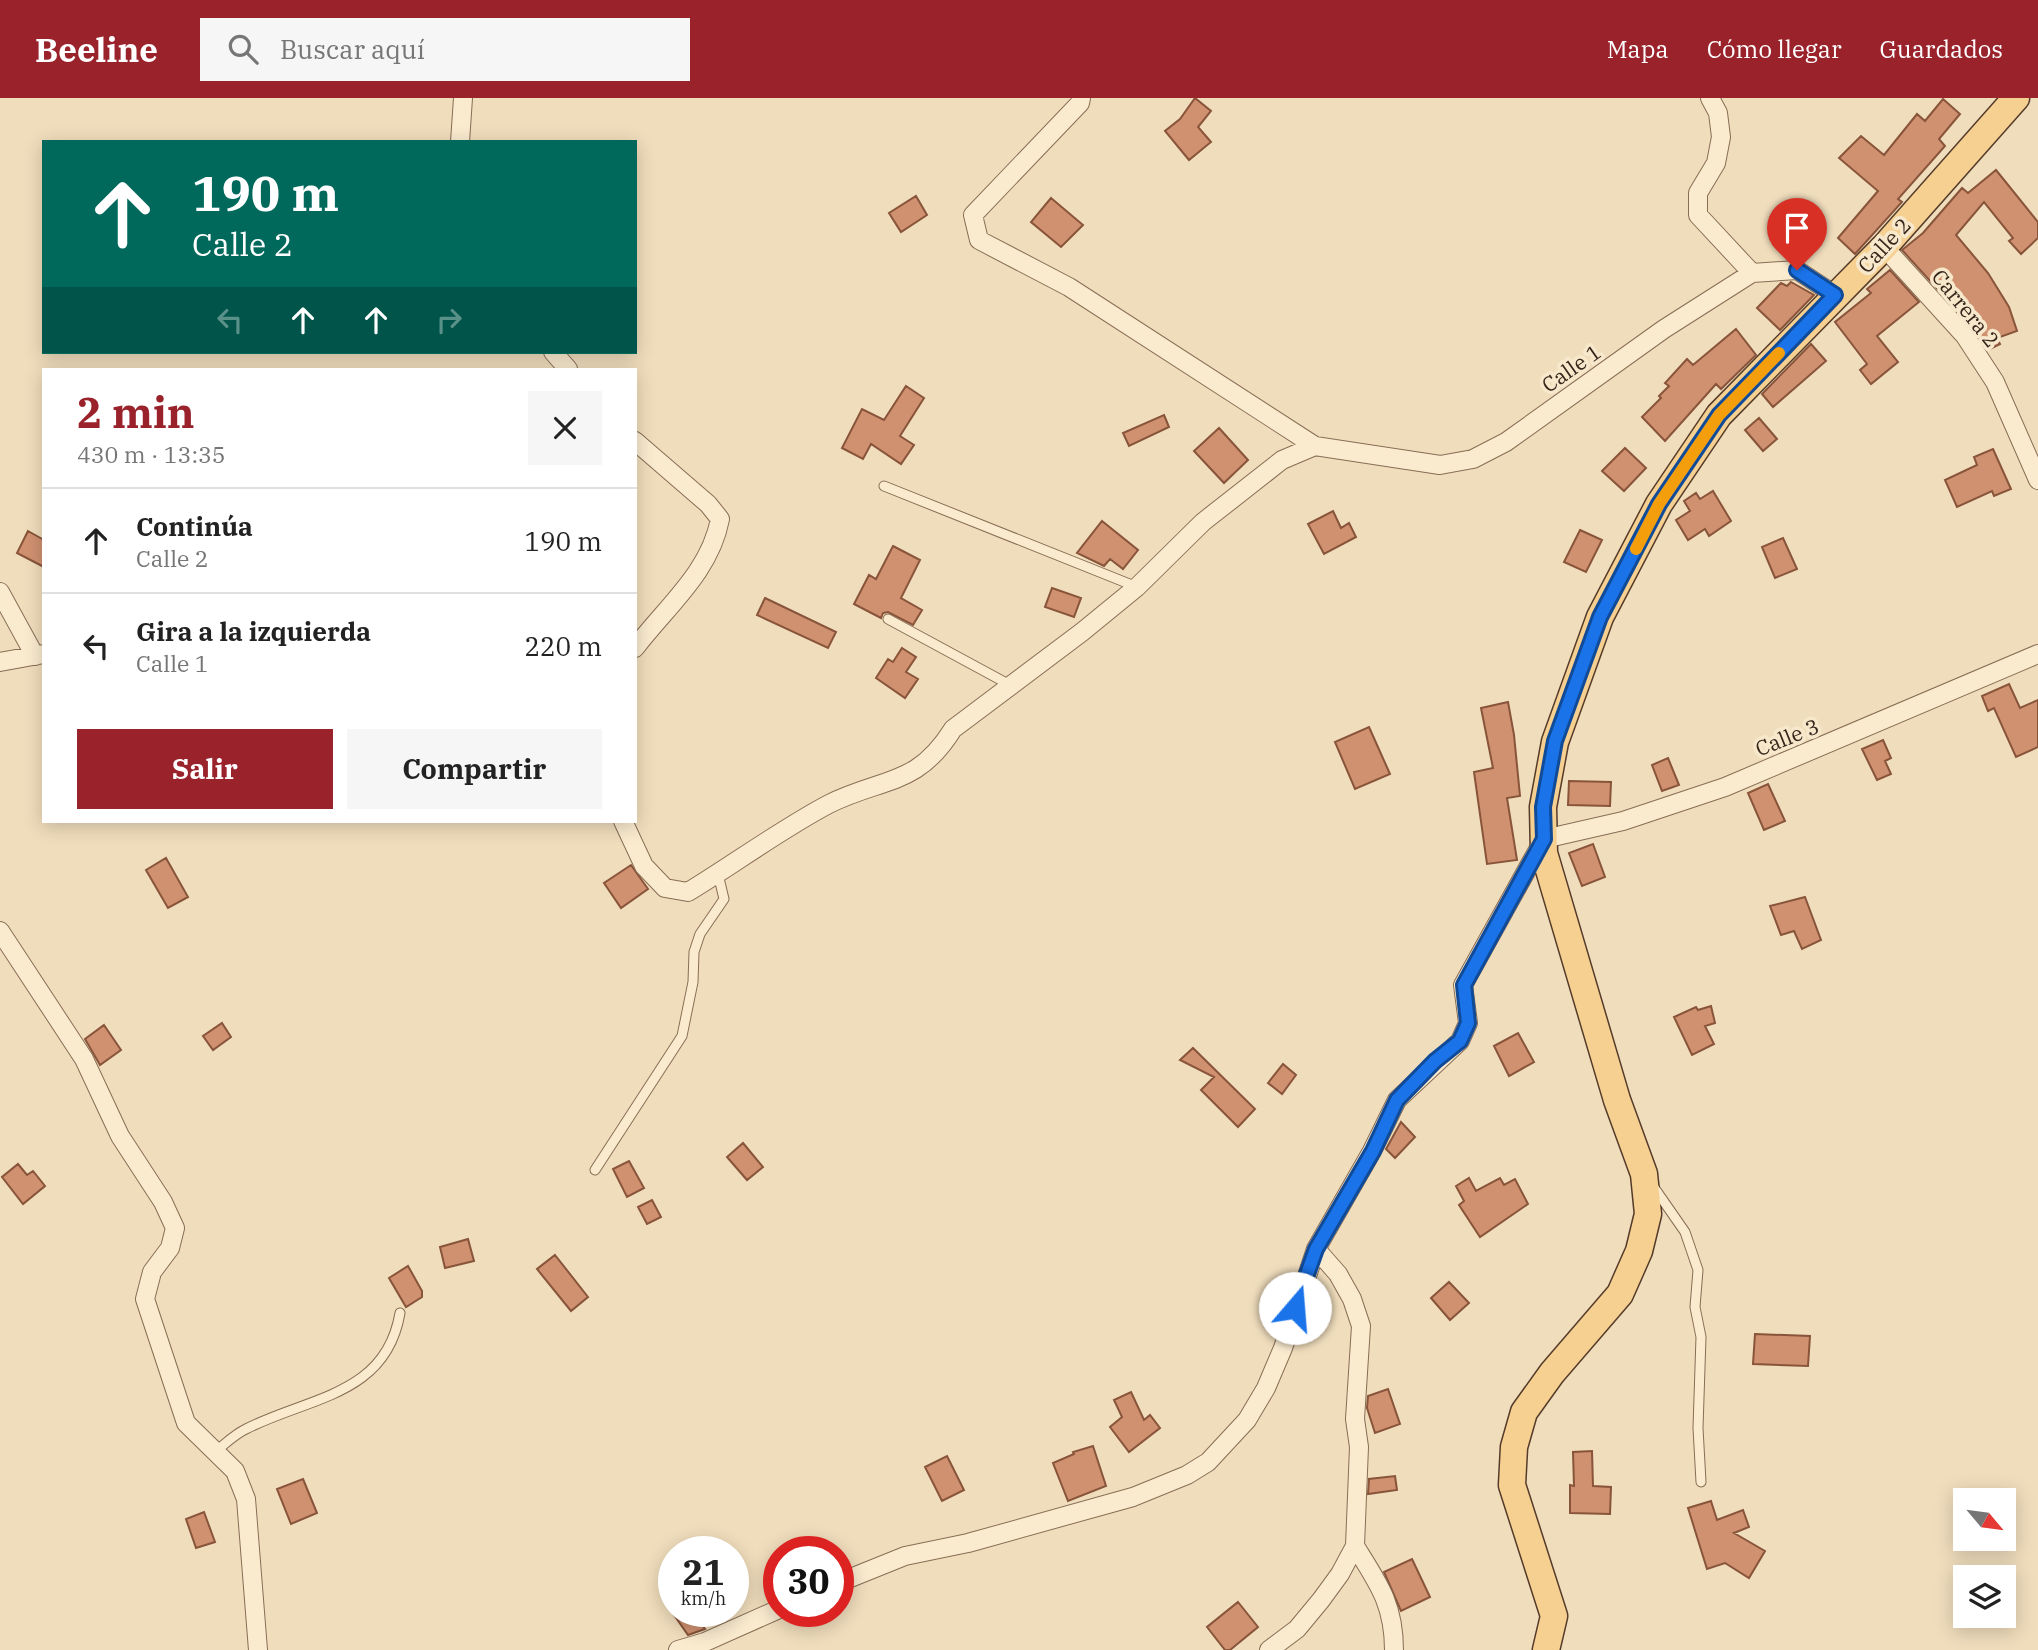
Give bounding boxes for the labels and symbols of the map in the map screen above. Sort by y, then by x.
pin [1767,198,1827,270]
street label: Calle 2 [1851,211,1917,279]
street label: Carrera 2 [1926,263,2006,353]
street label: Calle 1 [1536,338,1606,398]
street label: Calle 3 [1751,712,1823,762]
position arrow [1258,1271,1332,1345]
north arrow [1953,1488,2016,1550]
speed limit sign: 30 [763,1536,854,1627]

